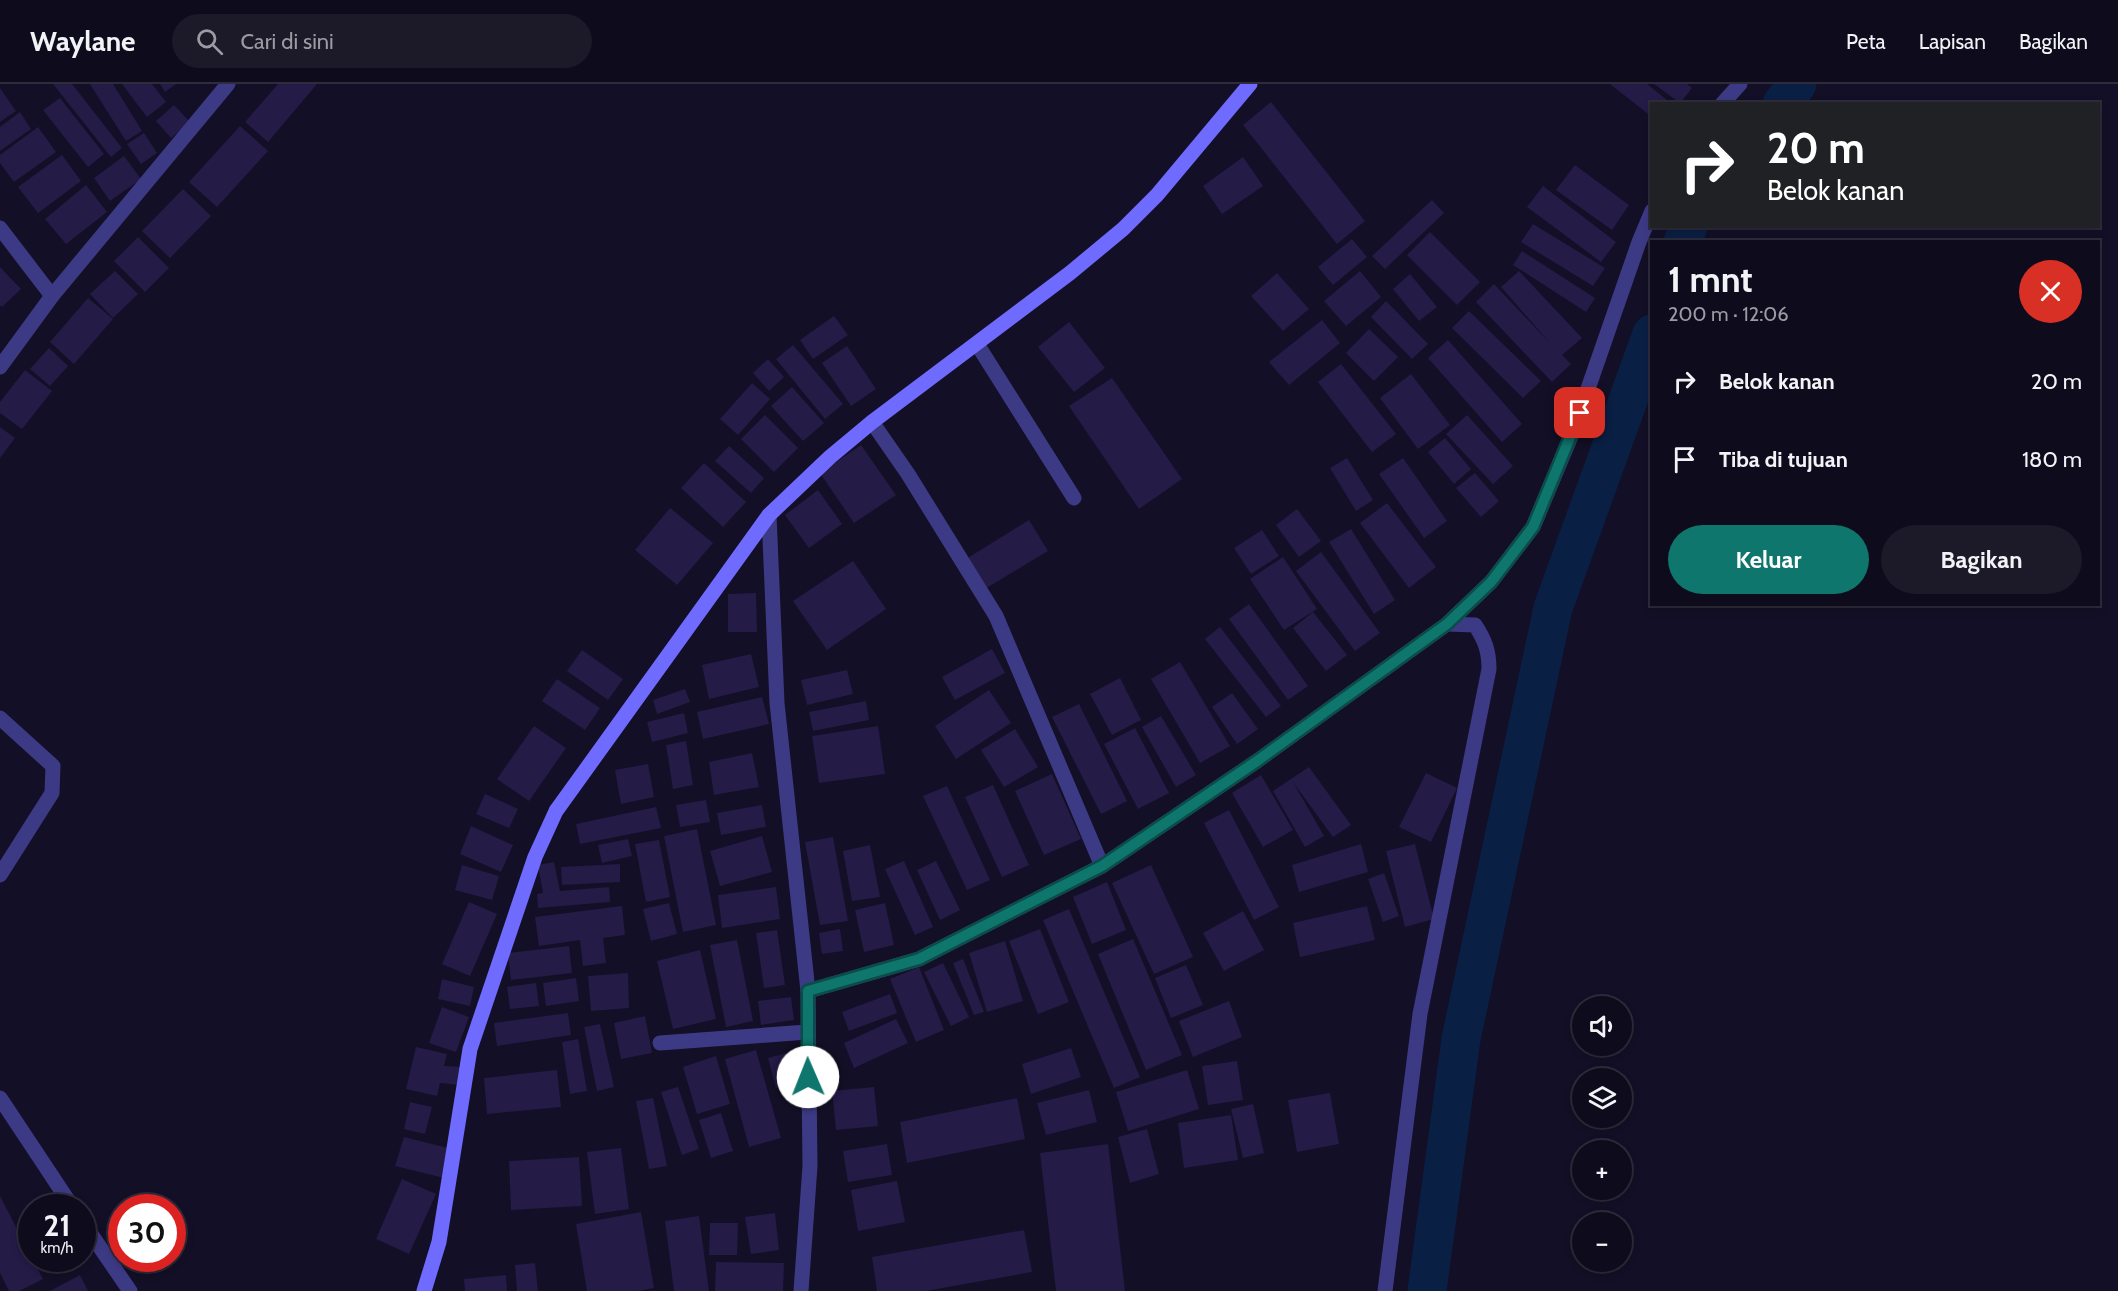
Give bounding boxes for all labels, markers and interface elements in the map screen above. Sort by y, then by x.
search box [172,14,592,68]
text: Waylane [30,24,136,58]
icon: search [193,25,226,58]
text: Cari di sini [241,28,334,55]
text: Peta [1846,29,1886,54]
text: Lapisan [1919,29,1986,54]
text: Bagikan [2019,29,2088,54]
text: 20 m [1767,122,1865,174]
icon: right [1668,126,1746,204]
text: Belok kanan [1767,174,1904,207]
text: 1 mnt [1668,257,1753,301]
button: close [2019,260,2082,323]
text: 200 m · 12:06 [1668,302,1789,326]
icon: right [1668,365,1701,398]
text: Belok kanan [1719,368,1835,395]
text: 20 m [2031,368,2082,395]
pin [1554,387,1605,438]
icon: arrive [1563,396,1596,429]
icon: arrive [1668,443,1701,476]
text: Tiba di tujuan [1719,446,1848,473]
text: 180 m [2022,446,2082,473]
button: Keluar [1668,525,1869,594]
button: Bagikan [1881,525,2082,594]
map controls [1572,996,1632,1272]
button: sound [1572,996,1632,1056]
position arrow [776,1045,840,1109]
button: layers [1572,1068,1632,1128]
button: + [1572,1140,1632,1200]
speed limit sign: 30 [108,1194,186,1272]
text: 21 [44,1207,70,1244]
button: − [1572,1212,1632,1272]
text: km/h [41,1239,73,1257]

